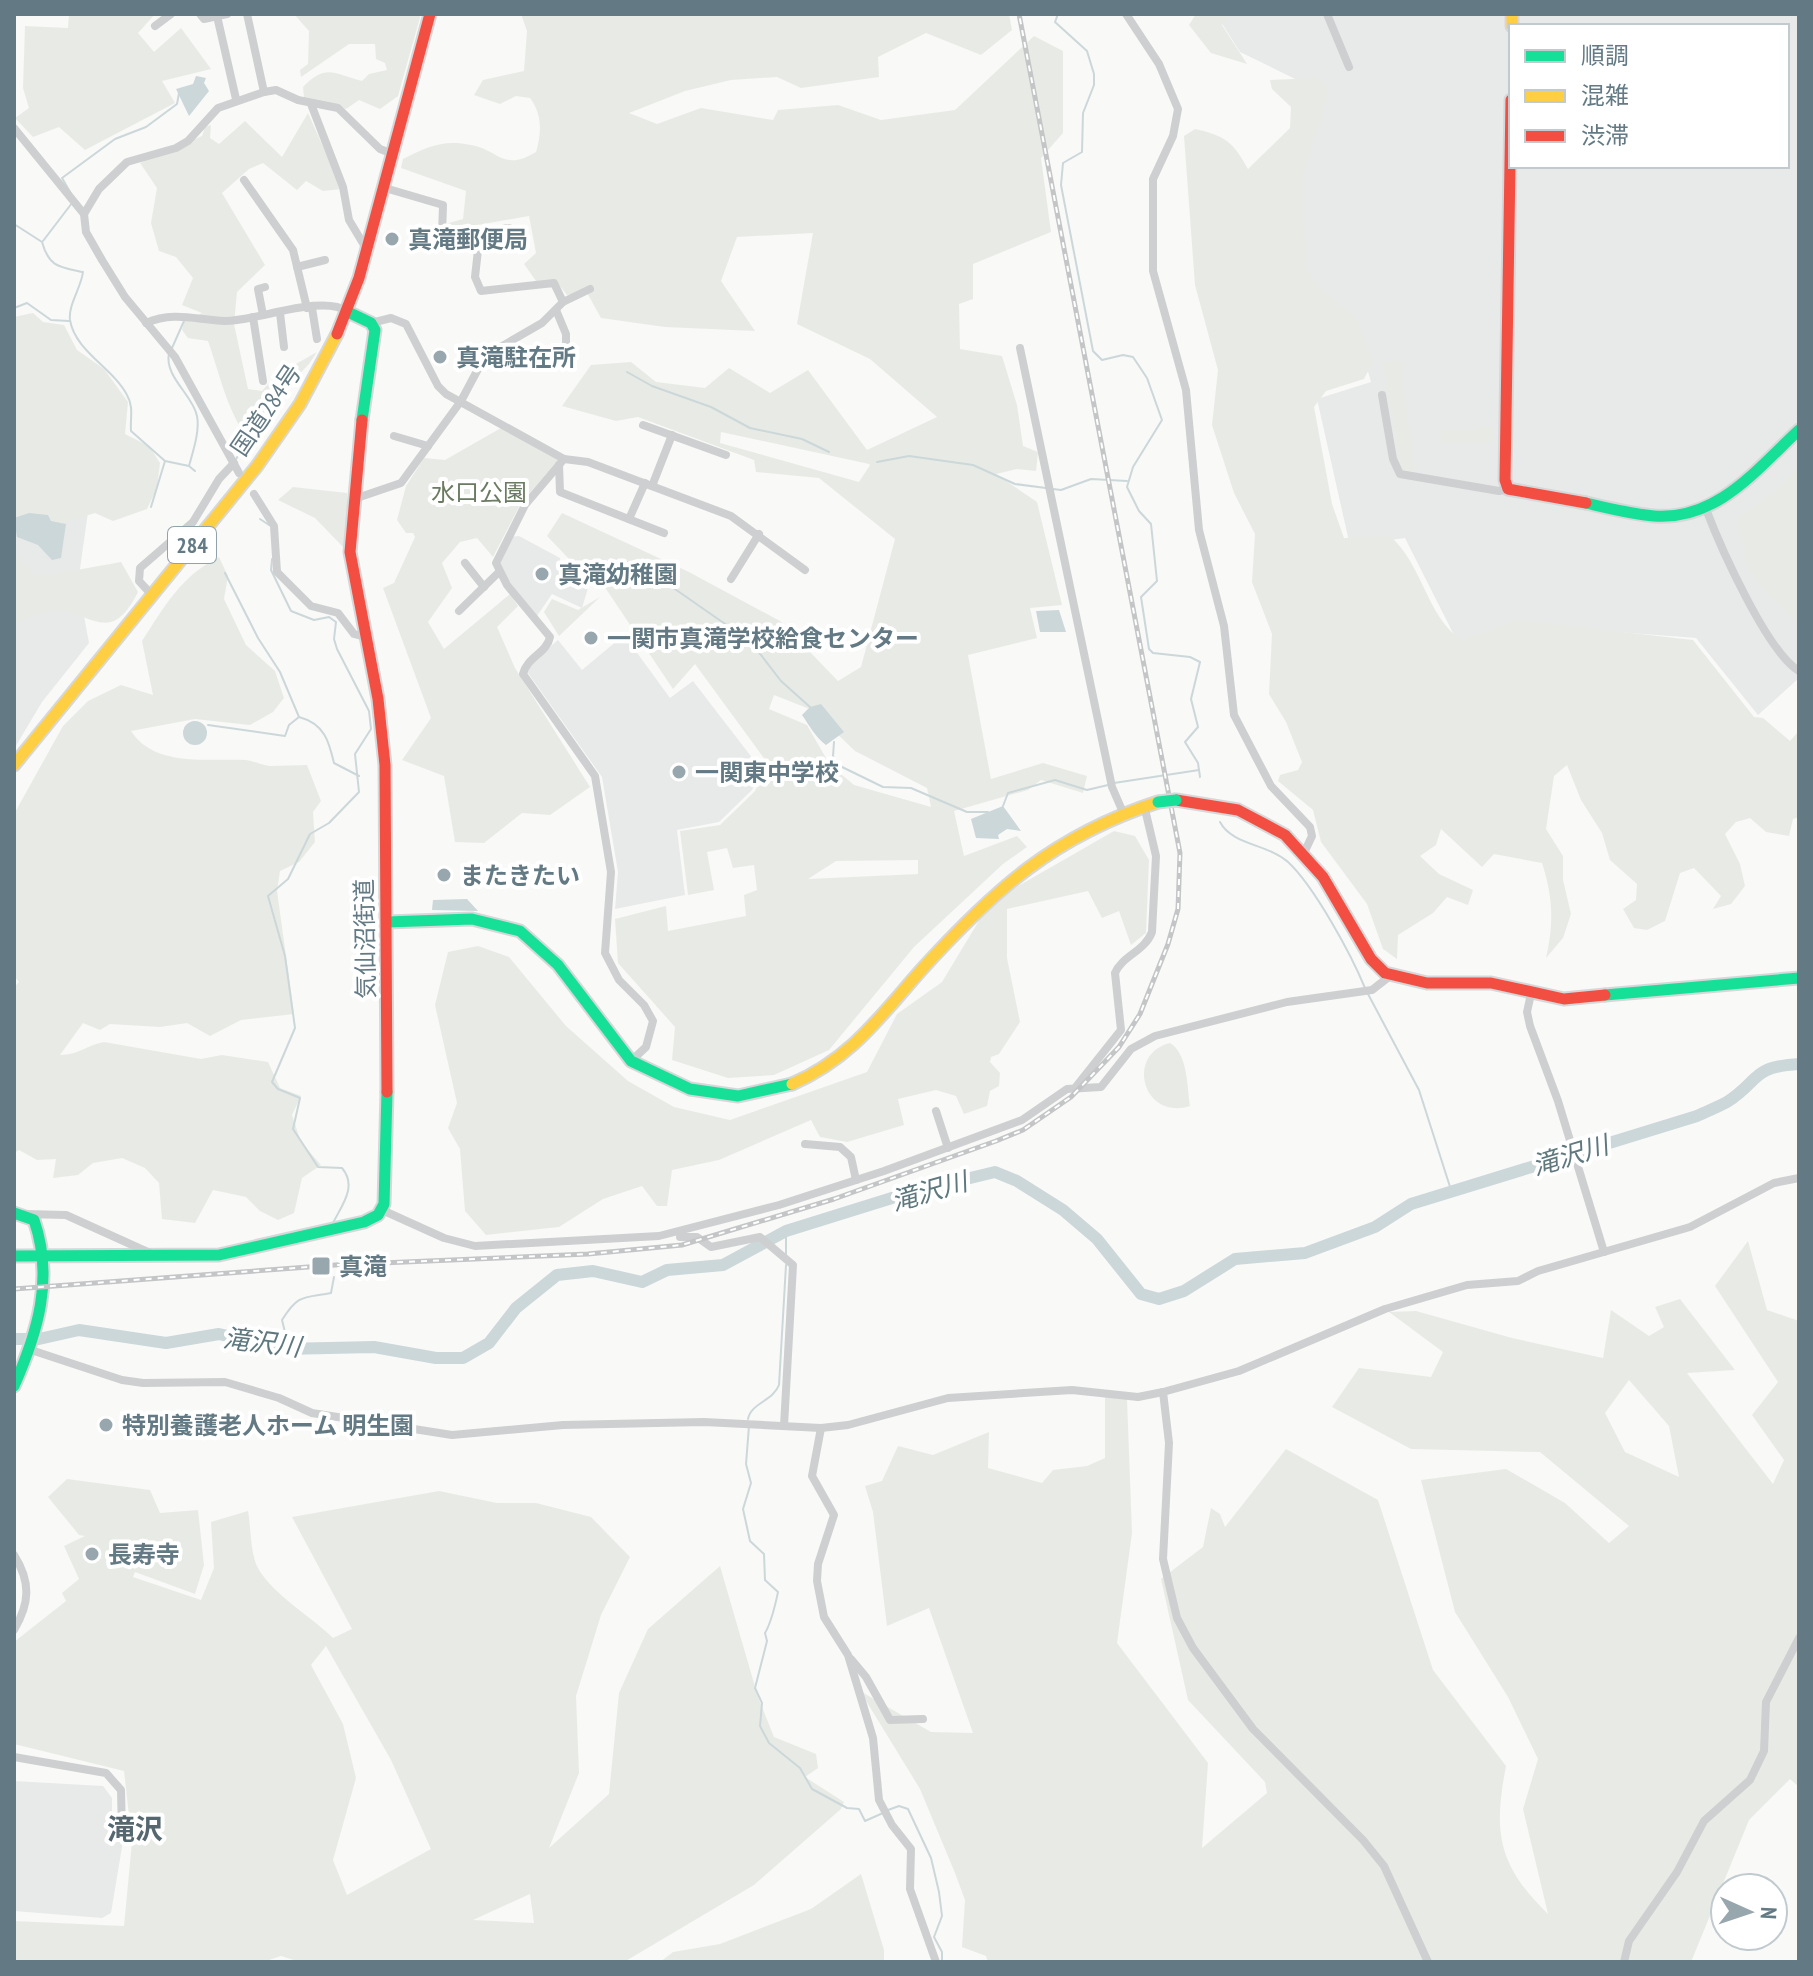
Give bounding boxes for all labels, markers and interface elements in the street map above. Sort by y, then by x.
legend [1509,24,1789,168]
text: 順調 [1581,40,1629,71]
text: 混雑 [1581,80,1629,111]
text: 渋滞 [1581,120,1629,151]
place label: 真滝郵便局 [408,224,528,255]
marker: 真滝郵便局 [383,230,401,248]
place label: 真滝駐在所 [456,342,576,373]
marker: 真滝駐在所 [431,348,449,366]
street label: 国道284号 [224,358,308,462]
park label: 水口公園 [431,477,527,508]
road number: 284 [168,527,216,563]
place label: 真滝幼稚園 [558,559,678,590]
marker: 真滝幼稚園 [533,565,551,583]
place label: 一関市真滝学校給食センター [607,623,919,654]
marker: 一関市真滝学校給食センター [582,629,600,647]
place label: 一関東中学校 [695,757,839,788]
marker: 一関東中学校 [670,763,688,781]
place label: またきたい [460,860,580,891]
marker: またきたい [435,866,453,884]
street label: 気仙沼街道 [348,879,382,999]
water label: 滝沢川 [1528,1127,1615,1182]
water label: 滝沢川 [887,1164,974,1218]
place label: 真滝 [339,1251,387,1282]
marker: 真滝 [310,1255,332,1277]
water label: 滝沢川 [221,1321,306,1363]
place label: 特別養護老人ホーム 明生園 [122,1410,414,1441]
marker: 特別養護老人ホーム 明生園 [97,1416,115,1434]
place label: 長寿寺 [108,1539,180,1570]
marker: 長寿寺 [83,1545,101,1563]
district label: 滝沢 [107,1810,163,1847]
north arrow [1709,1872,1789,1952]
text: N [1755,1906,1783,1920]

